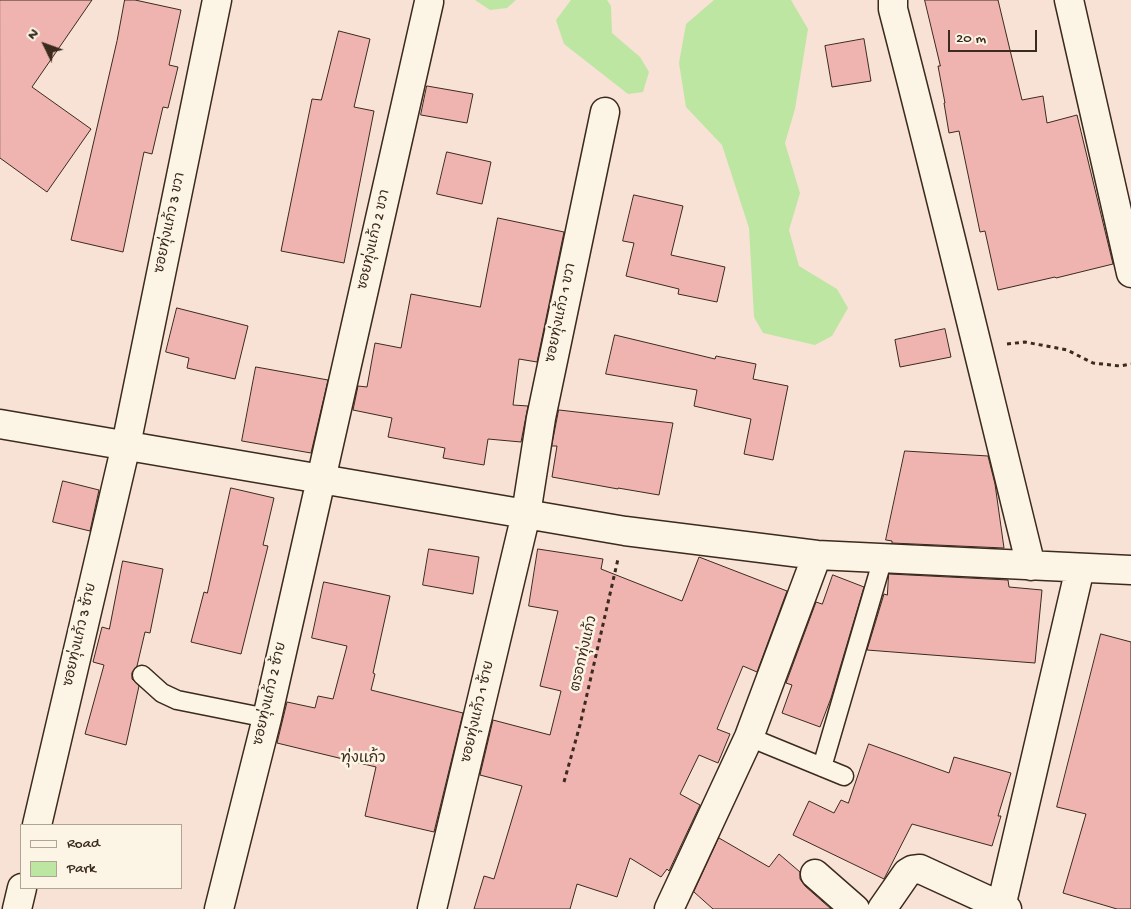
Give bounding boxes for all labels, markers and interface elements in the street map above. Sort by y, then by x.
north arrow [20,20,70,70]
scale bar [951,20,1040,52]
text: N [24,26,43,44]
text: 20 m [956,30,986,48]
street label: ซอยทุ่งแก้ว 3 ขวา [152,171,190,275]
street label: ซอยทุ่งแก้ว 2 ขวา [355,188,395,292]
street label: ซอยทุ่งแก้ว 1 ขวา [543,262,581,364]
street label: ซอยทุ่งแก้ว 3 ซ้าย [61,582,101,688]
street label: ตรอกทุ่งแก้ว [568,615,602,693]
street label: ซอยทุ่งแก้ว 2 ซ้าย [251,641,291,747]
street label: ซอยทุ่งแก้ว 1 ซ้าย [459,659,499,765]
district label: ทุ่งแก้ว [340,751,386,769]
legend [20,824,182,889]
text: Road [67,835,100,853]
text: Park [67,860,96,878]

